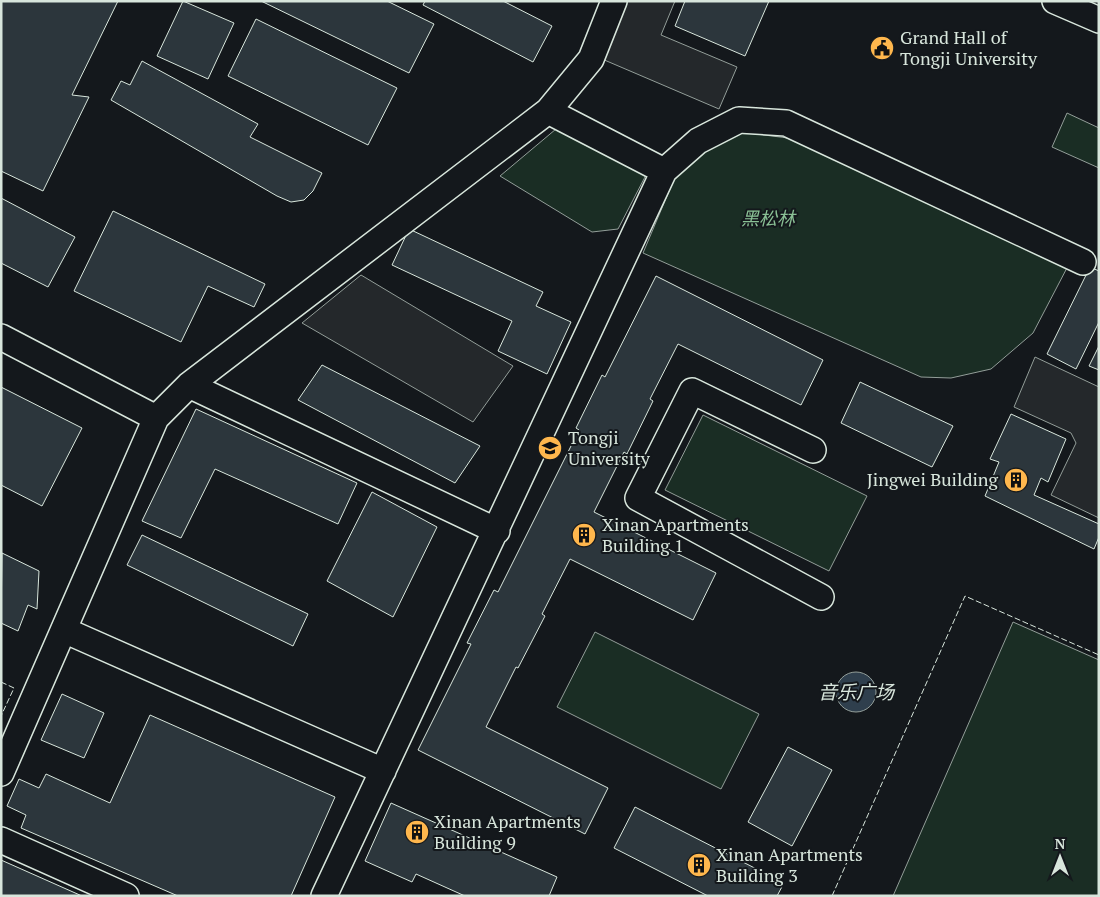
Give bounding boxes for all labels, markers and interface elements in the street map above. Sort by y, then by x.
place label: Grand Hall of Tongji University [900,25,1038,70]
public building icon: Grand Hall of Tongji University [869,35,895,61]
park label: 黑松林 [741,206,797,230]
place label: Tongji University [568,425,651,470]
school or university icon: Tongji University [537,435,563,461]
place label: Jingwei Building [867,467,999,491]
building icon: Jingwei Building [1003,467,1029,493]
place label: Xinan Apartments Building 1 [602,512,749,557]
building icon: Xinan Apartments Building 1 [571,522,597,548]
water label: 音乐广场 [818,679,896,704]
place label: Xinan Apartments Building 9 [434,809,581,854]
building icon: Xinan Apartments Building 9 [404,819,430,845]
north arrow [1035,832,1085,882]
text: N [1055,834,1066,853]
place label: Xinan Apartments Building 3 [716,842,863,887]
building icon: Xinan Apartments Building 3 [686,852,712,878]

